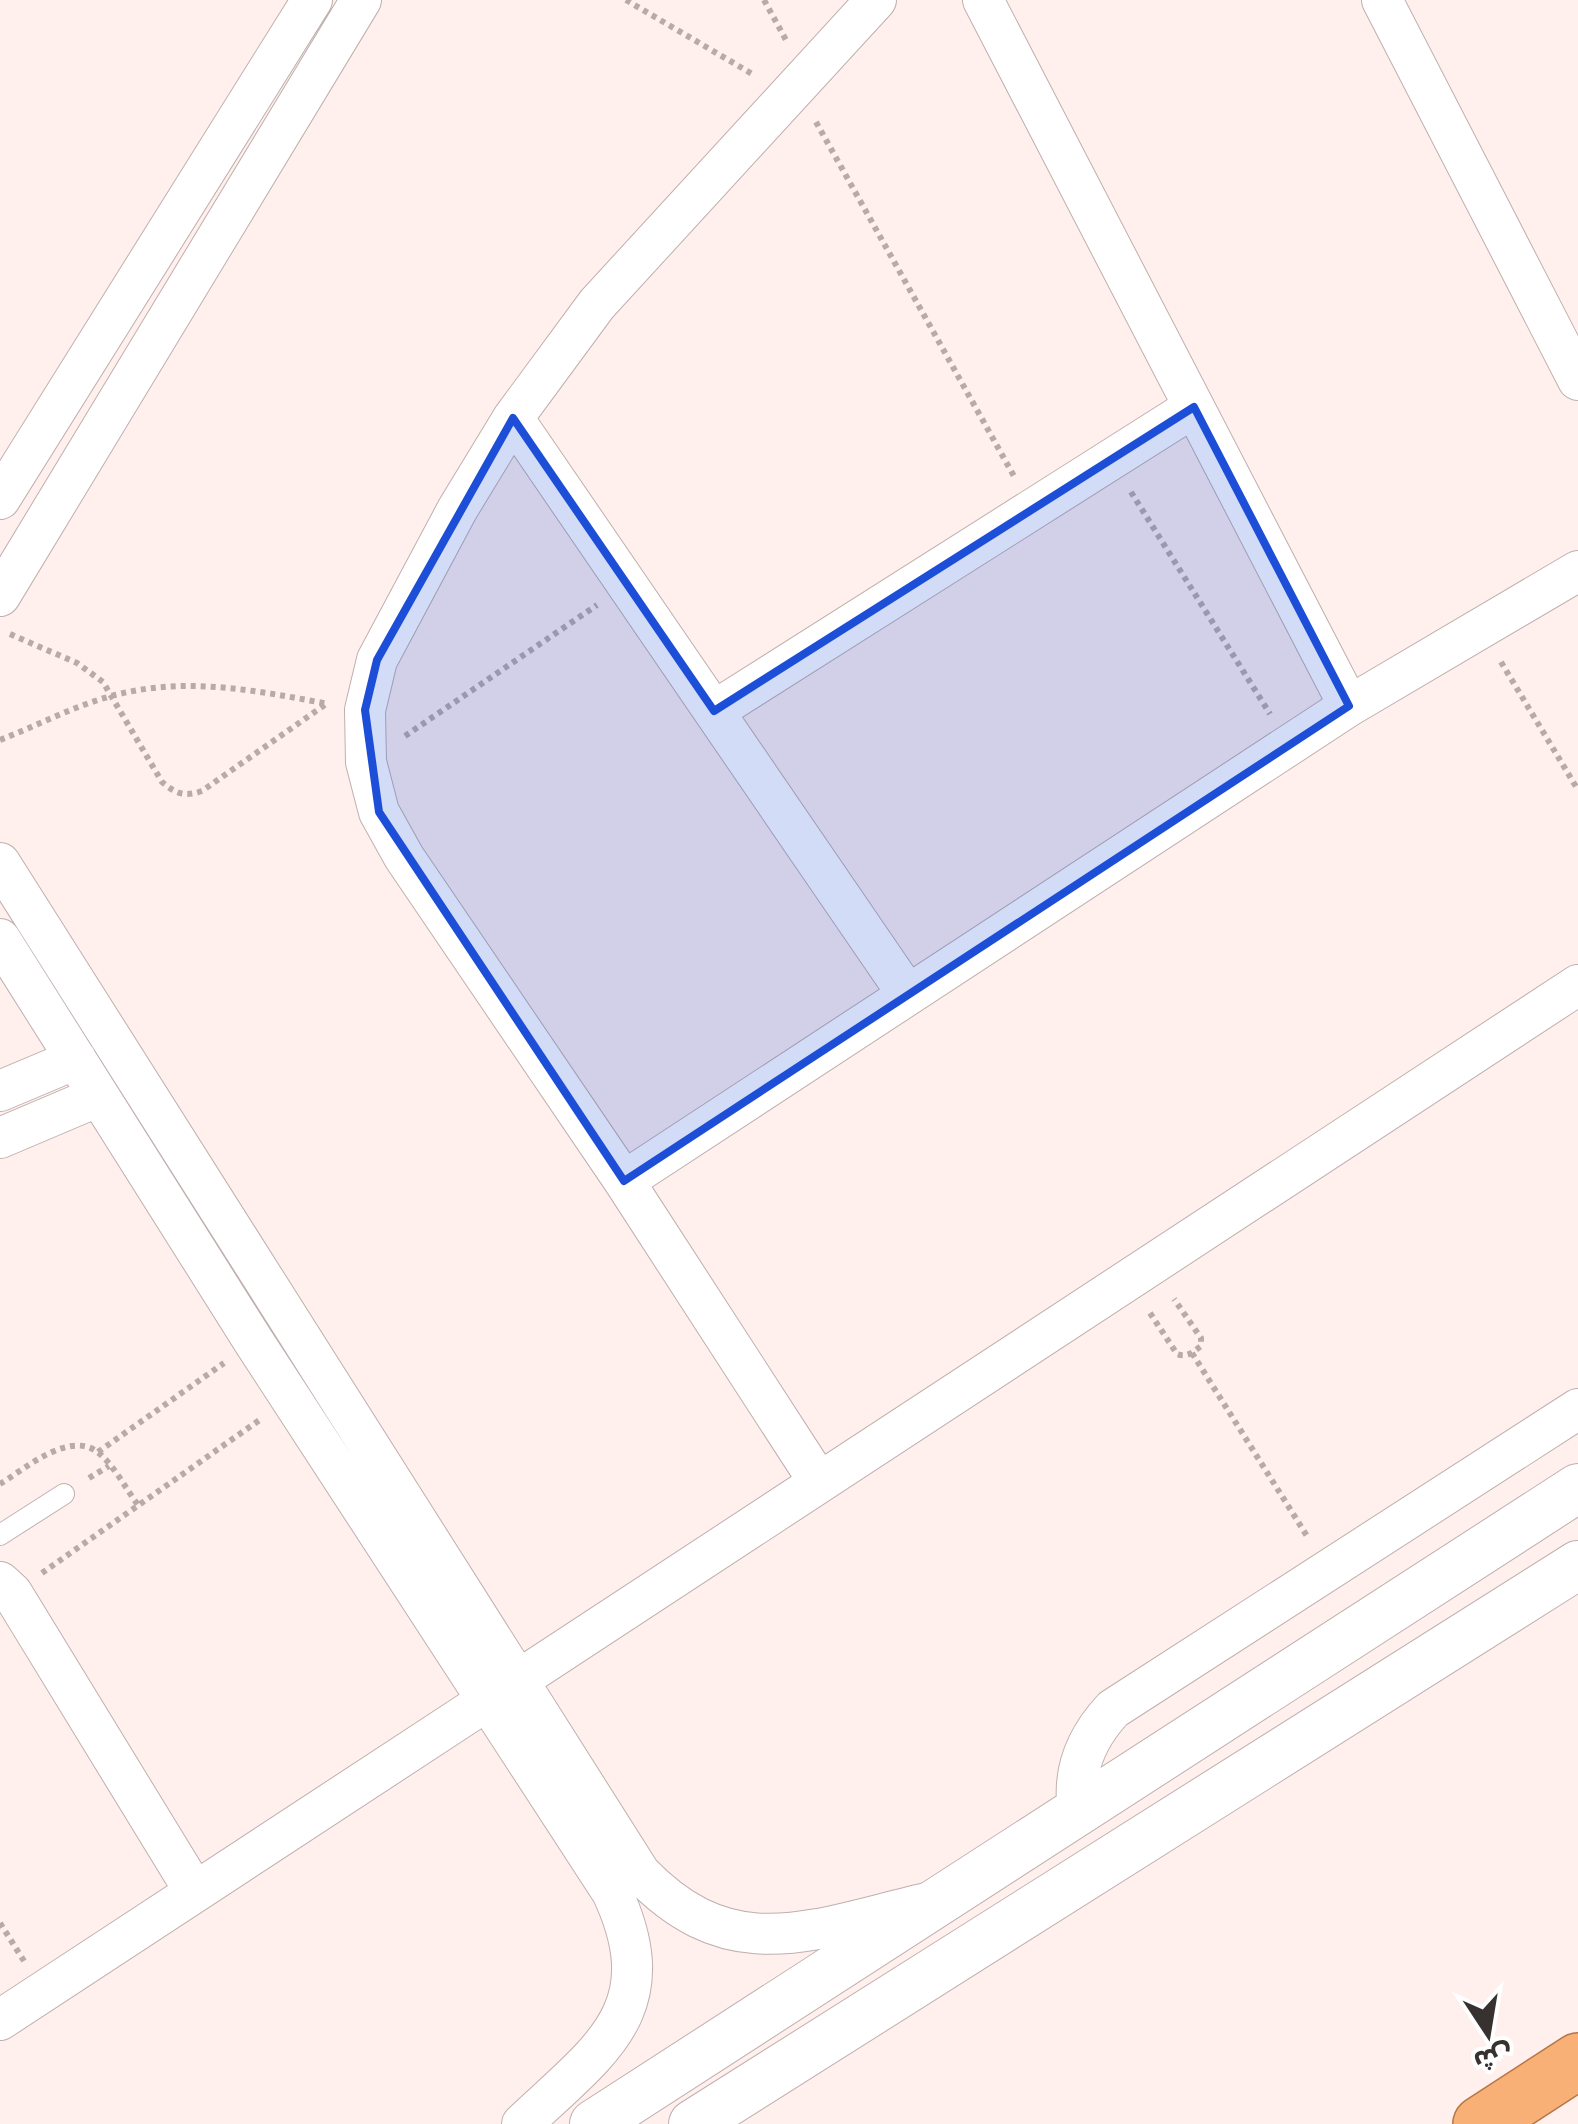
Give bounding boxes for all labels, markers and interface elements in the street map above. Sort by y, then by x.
north arrow [1438,1984,1538,2084]
text: ش [1471,2037,1516,2082]

